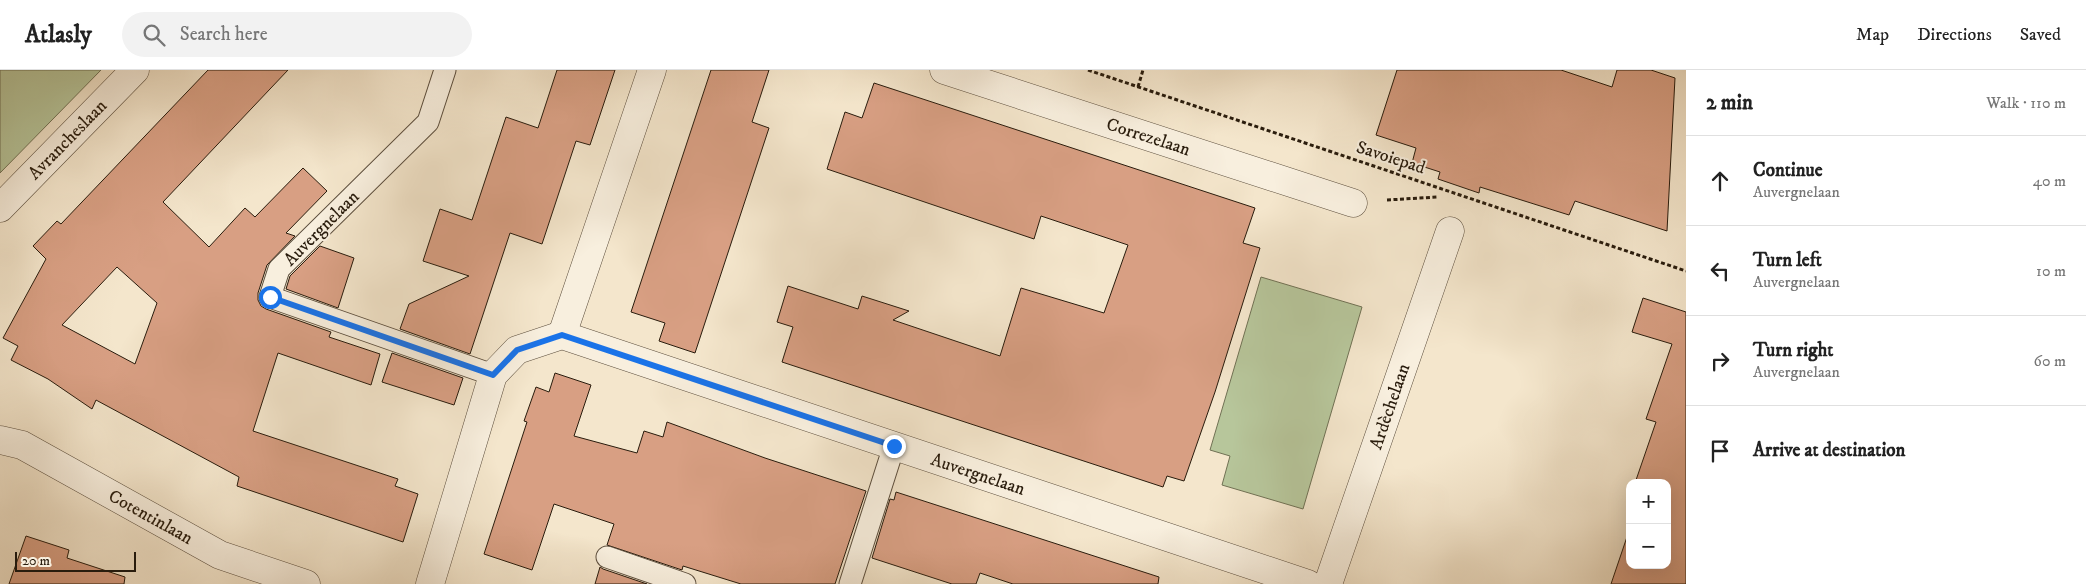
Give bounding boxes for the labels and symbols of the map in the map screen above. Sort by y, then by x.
street label: Avrancheslaan [24,95,112,185]
street label: Correzelaan [1103,114,1193,162]
street label: Savoiepad [1353,136,1428,179]
street label: Auvergnelaan [279,186,364,271]
route start [259,286,282,309]
street label: Ardèchelaan [1365,360,1416,452]
route end [883,435,906,458]
street label: Auvergnelaan [928,449,1028,501]
street label: Cotentinlaan [104,485,197,550]
scale bar [15,549,136,572]

